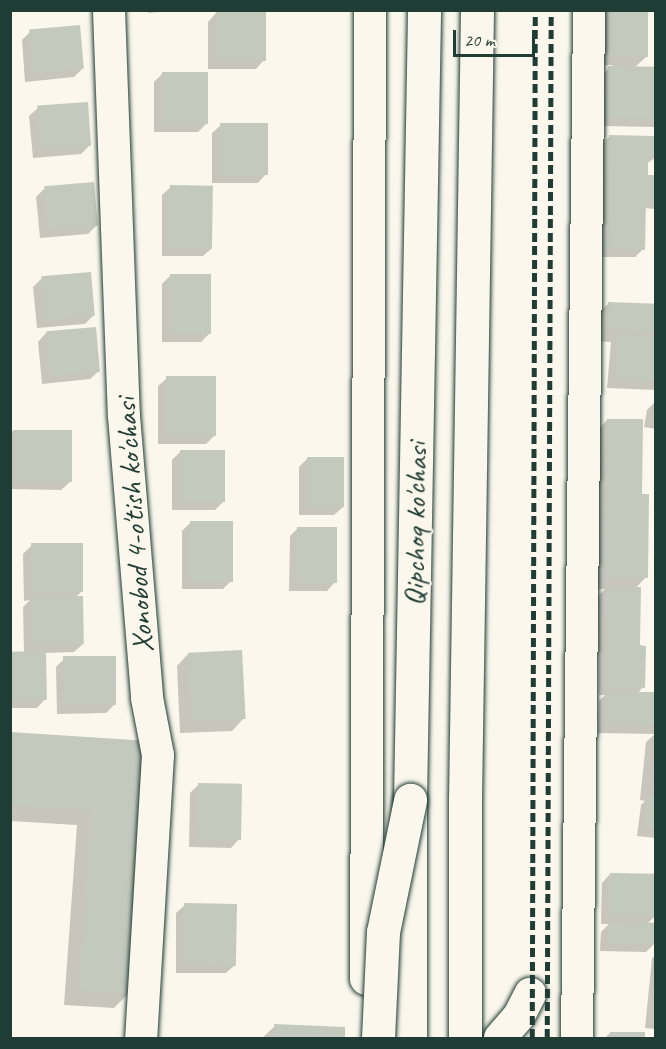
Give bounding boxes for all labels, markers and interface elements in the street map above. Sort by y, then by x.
scale bar [456,18,538,56]
text: 20 m [464,29,495,51]
street label: Xonobod 4-o'tish ko'chasi [107,396,161,654]
street label: Qipchoq ko'chasi [396,441,434,607]

